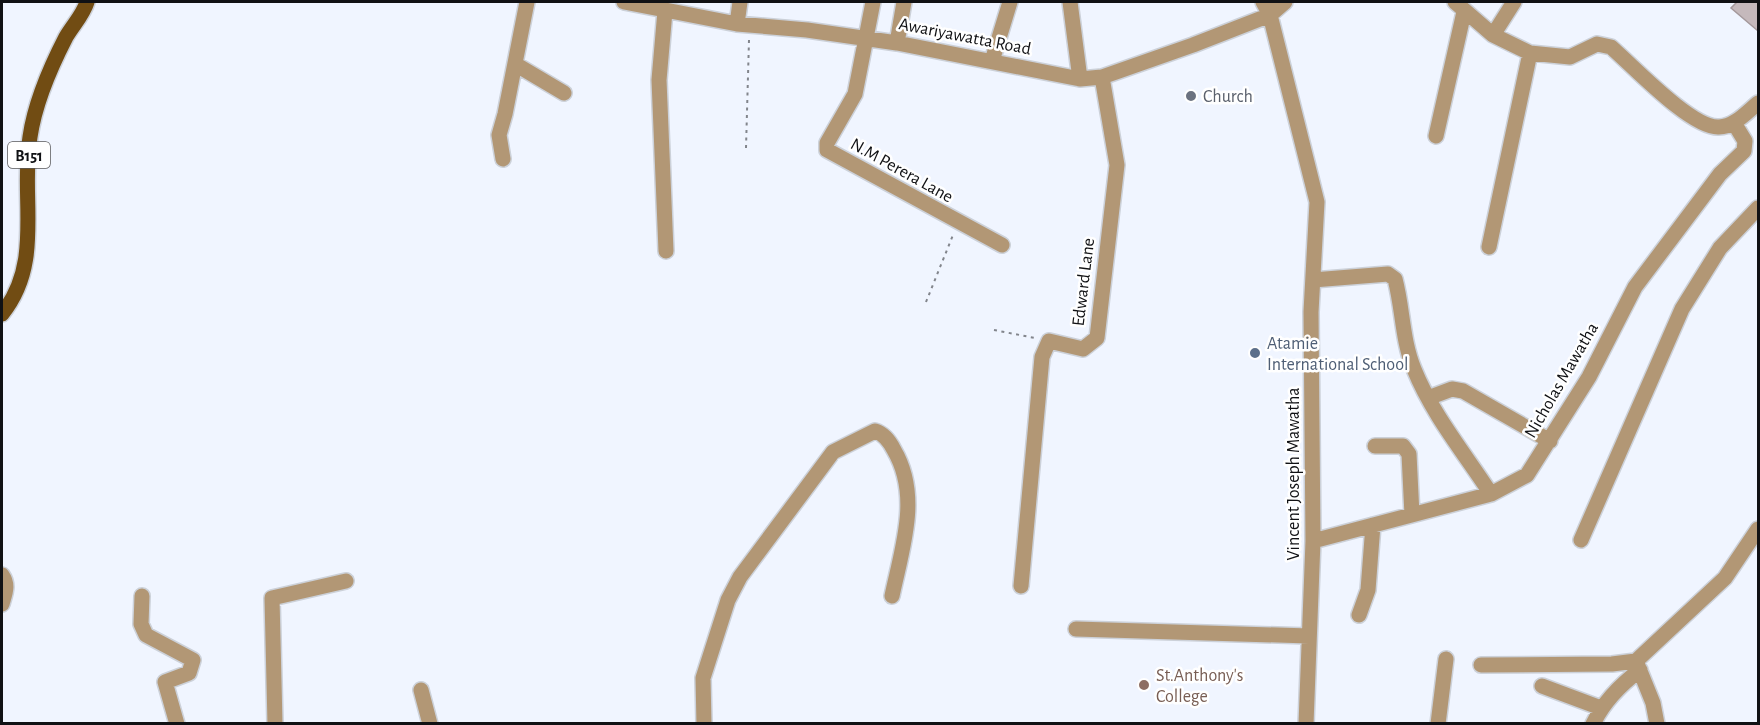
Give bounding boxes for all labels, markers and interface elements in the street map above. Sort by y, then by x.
street label: Awariyawatta Road [897,15,1032,59]
place label: Church [1203,88,1253,106]
marker: Church [1184,89,1198,103]
street label: N.M Perera Lane [847,135,956,206]
road number: B151 [8,142,50,168]
street label: Edward Lane [1070,237,1098,327]
street label: Nicholas Mawatha [1522,320,1602,441]
place label: Atamie International School [1267,335,1408,374]
marker: Atamie International School [1248,346,1262,360]
street label: Vincent Joseph Mawatha [1285,387,1303,561]
place label: St.Anthony's College [1156,667,1243,706]
marker: St.Anthony's College [1137,678,1151,692]

